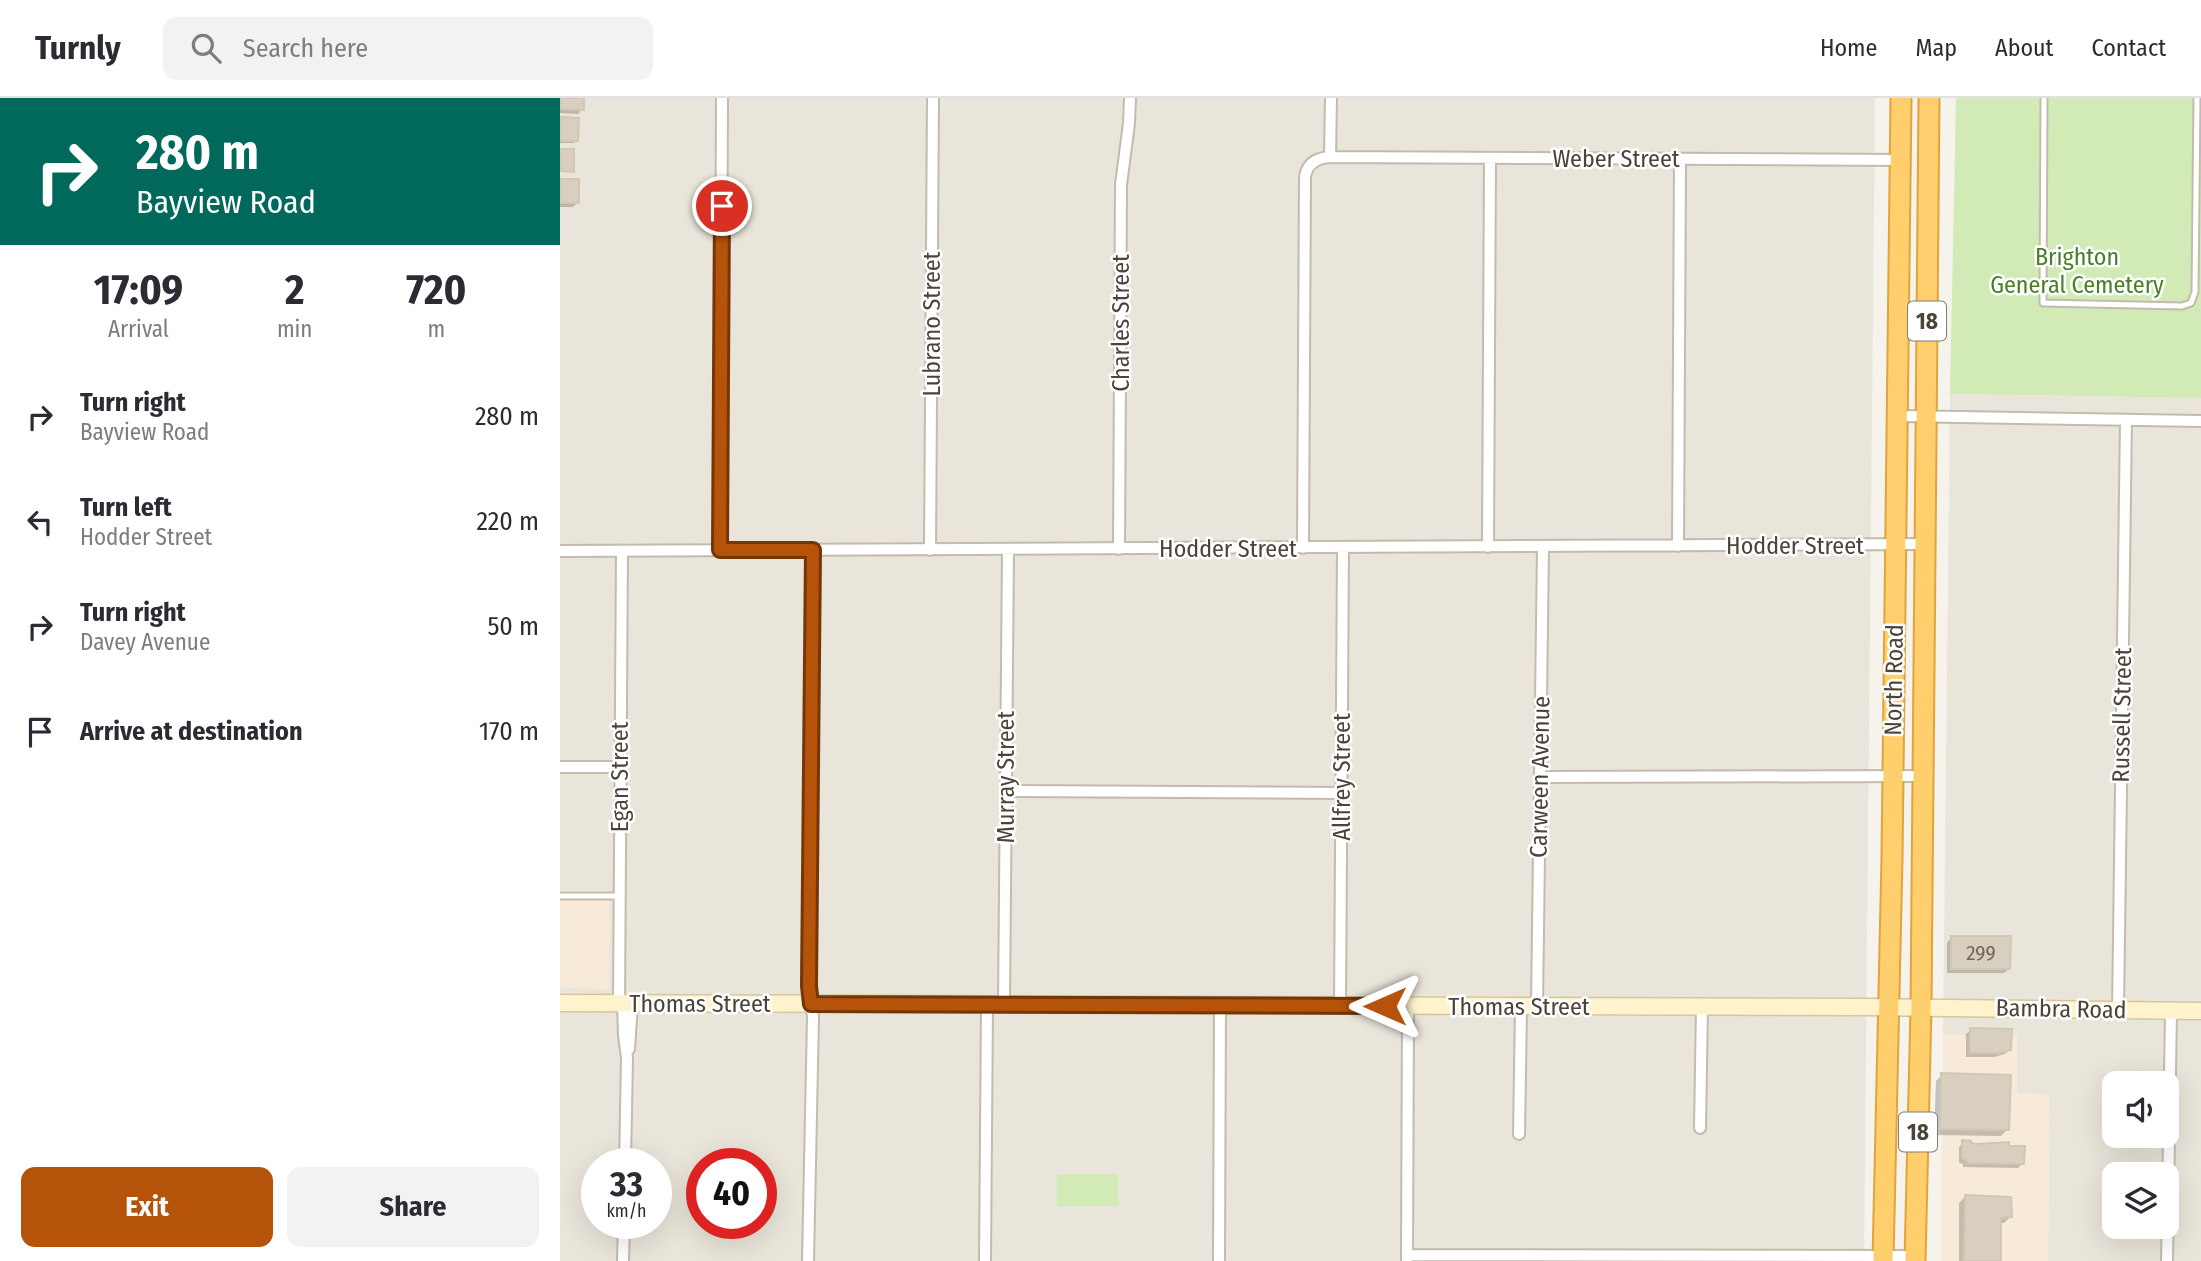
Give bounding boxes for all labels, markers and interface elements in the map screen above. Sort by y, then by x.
search box [163,17,653,80]
text: Turnly [35,28,121,68]
icon: search [187,29,225,67]
text: Search here [243,33,368,64]
text: Home [1820,34,1877,62]
text: Map [1915,34,1957,62]
text: About [1995,34,2053,62]
text: Contact [2091,34,2166,62]
text: 280 m [136,123,259,182]
icon: right [21,126,112,217]
street label: Weber Street [1552,145,1680,173]
pin [692,176,752,236]
text: Bayview Road [136,183,316,221]
icon: arrive [703,187,741,225]
park label: Brighton General Cemetery [1990,243,2164,299]
street label: Lubrano Street [918,251,946,396]
street label: Charles Street [1107,254,1135,392]
text: 17:09 [94,265,183,315]
text: 2 [285,265,304,315]
text: 720 [406,265,466,315]
road number: 18 [1908,302,1946,341]
text: Arrival [108,315,169,343]
text: min [277,315,312,343]
text: m [427,315,445,343]
text: Turn right [80,387,186,418]
icon: right [21,398,59,436]
text: 280 m [475,401,539,432]
text: Bayview Road [80,418,209,446]
text: Turn left [80,492,172,523]
icon: left [21,503,59,541]
text: 220 m [476,506,539,537]
text: Hodder Street [80,523,212,551]
street label: Hodder Street [1726,532,1864,560]
street label: Hodder Street [1159,535,1297,563]
text: Turn right [80,597,186,628]
icon: right [21,608,59,646]
text: 50 m [487,611,539,642]
street label: North Road [1879,624,1909,736]
text: Davey Avenue [80,628,210,656]
street label: Russell Street [2107,647,2137,783]
street label: Carween Avenue [1525,696,1555,858]
street label: Murray Street [992,711,1020,843]
icon: arrive [21,713,59,751]
street label: Allfrey Street [1328,713,1356,841]
text: Arrive at destination [80,716,303,747]
text: 170 m [479,716,539,747]
street label: Egan Street [606,722,634,832]
house number: 299 [1966,940,1996,966]
position arrow [1348,969,1422,1043]
street label: Thomas Street [629,990,771,1018]
street label: Thomas Street [1448,993,1590,1021]
street label: Bambra Road [1995,994,2127,1024]
map controls [2102,1071,2179,1239]
button: sound [2102,1071,2179,1148]
road number: 18 [1899,1113,1937,1152]
speed limit sign: 40 [686,1148,777,1239]
button: layers [2102,1162,2179,1239]
text: 33 [610,1163,643,1205]
button: Exit [21,1167,273,1247]
button: Share [287,1167,539,1247]
text: km/h [606,1200,647,1222]

